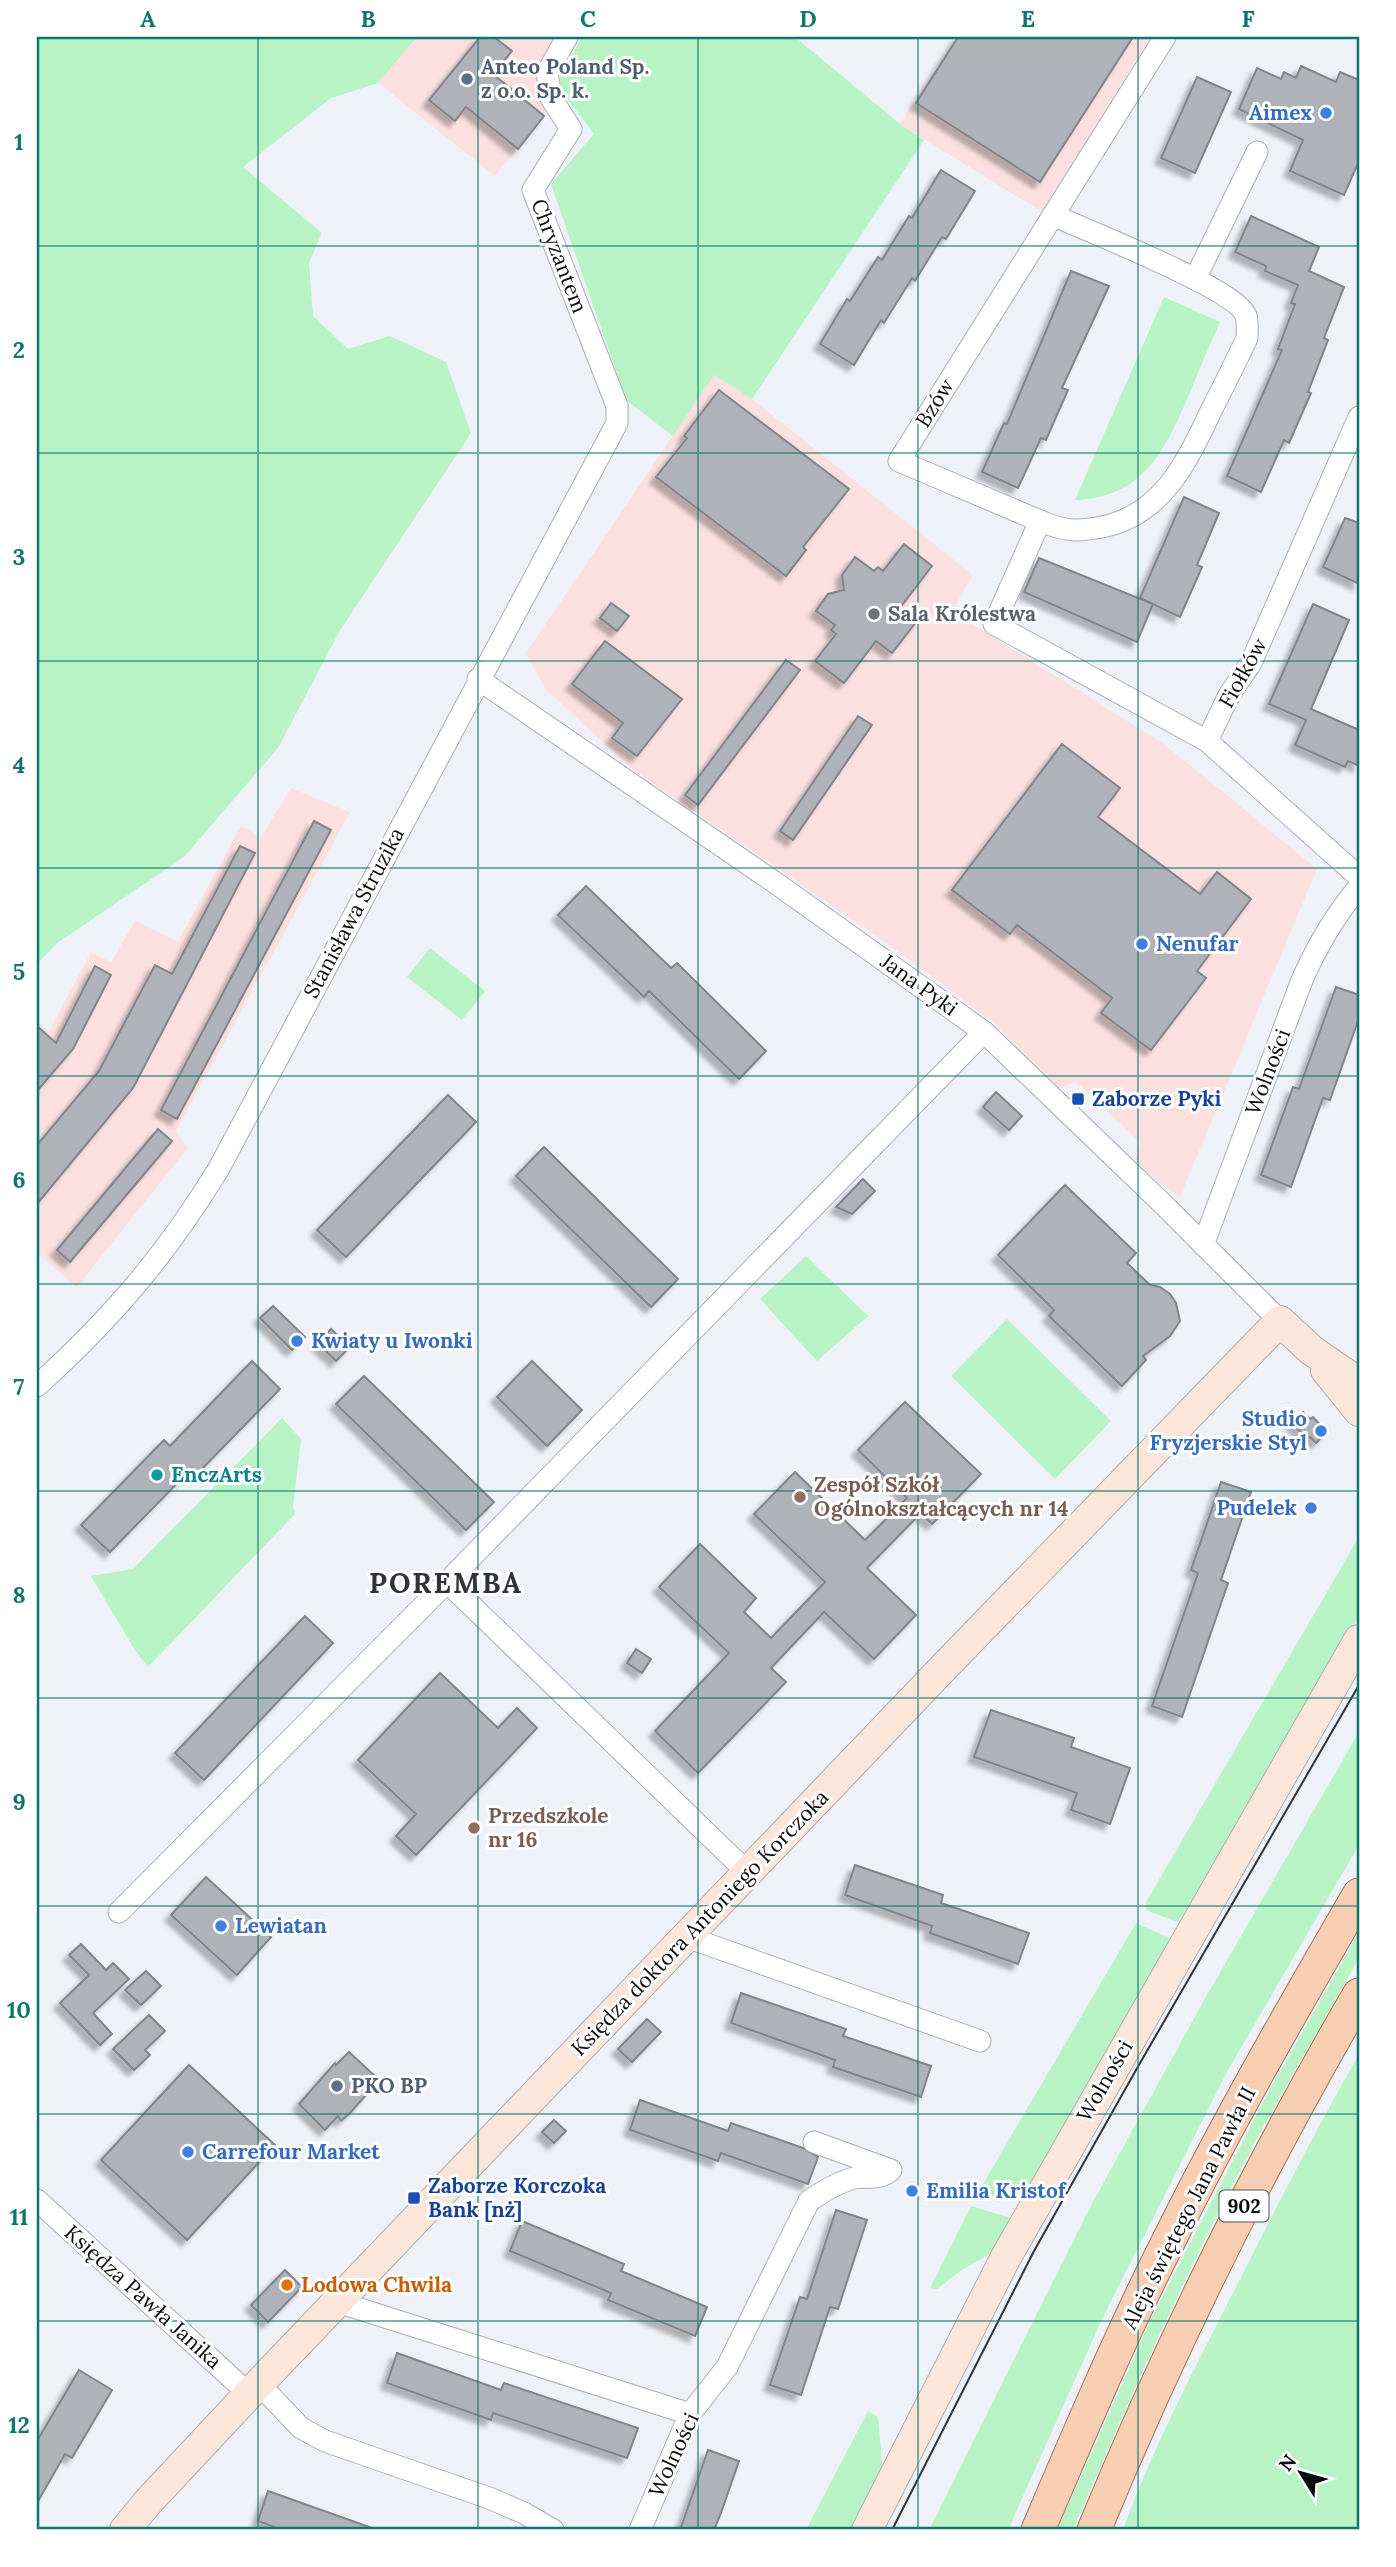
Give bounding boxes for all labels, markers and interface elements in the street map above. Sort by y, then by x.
text: A [140,4,156,33]
text: B [360,4,376,33]
text: C [580,4,596,33]
text: D [799,4,817,33]
text: E [1021,4,1035,33]
text: F [1241,4,1255,33]
place label: Anteo Poland Sp. z o.o. Sp. k. [481,53,649,104]
marker: Anteo Poland Sp. z o.o. Sp. k. [459,71,475,87]
place label: Aimex [1249,99,1312,126]
marker: Aimex [1318,105,1334,121]
text: 1 [14,127,24,156]
street label: Chryzantem [525,195,594,317]
text: 2 [13,335,25,364]
street label: Bzów [909,373,960,432]
text: 3 [13,542,25,571]
place label: Sala Królestwa [888,600,1036,627]
marker: Sala Królestwa [866,606,882,622]
street label: Fiołków [1212,633,1273,713]
text: 4 [13,750,25,779]
street label: Stanisława Struzika [297,823,410,1003]
place label: Nenufar [1156,930,1239,957]
marker: Nenufar [1134,936,1150,952]
street label: Jana Pyki [875,947,963,1022]
text: 5 [13,957,25,986]
street label: Wolności [1239,1025,1296,1119]
place label: Zaborze Pyki [1092,1085,1222,1112]
marker: Zaborze Pyki [1070,1091,1086,1107]
text: 6 [12,1165,26,1194]
place label: Kwiaty u Iwonki [311,1327,473,1354]
marker: Kwiaty u Iwonki [289,1333,305,1349]
text: 7 [14,1372,25,1401]
place label: Studio Fryzjerskie Styl [1150,1405,1307,1456]
marker: Studio Fryzjerskie Styl [1313,1423,1329,1439]
place label: EnczArts [171,1461,262,1488]
marker: EnczArts [149,1467,165,1483]
place label: Zespół Szkół Ogólnokształcących nr 14 [814,1471,1069,1522]
marker: Zespół Szkół Ogólnokształcących nr 14 [792,1489,808,1505]
place label: Pudelek [1216,1494,1298,1521]
marker: Pudelek [1303,1500,1319,1516]
district label: POREMBA [369,1565,523,1601]
text: 8 [12,1580,26,1609]
street label: Księdza doktora Antoniego Korczoka [565,1784,834,2061]
text: 9 [12,1787,26,1816]
place label: Przedszkole nr 16 [488,1802,609,1853]
marker: Przedszkole nr 16 [466,1820,482,1836]
place label: Lewiatan [235,1912,327,1939]
marker: Lewiatan [213,1918,229,1934]
text: 10 [7,1995,31,2024]
street label: Wolności [1070,2035,1139,2126]
place label: PKO BP [351,2072,428,2099]
marker: PKO BP [329,2078,345,2094]
street label: Aleja świętego Jana Pawła II [1115,2082,1262,2335]
place label: Carrefour Market [202,2138,380,2165]
marker: Carrefour Market [180,2144,196,2160]
place label: Zaborze Korczoka Bank [nż] [428,2172,606,2223]
place label: Emilia Kristof [926,2177,1067,2204]
marker: Emilia Kristof [904,2183,920,2199]
marker: Zaborze Korczoka Bank [nż] [406,2190,422,2206]
road number: 902 [1220,2190,1268,2222]
text: 11 [10,2202,28,2231]
street label: Księdza Pawła Janika [59,2219,228,2375]
place label: Lodowa Chwila [301,2271,452,2298]
marker: Lodowa Chwila [279,2277,295,2293]
street label: Wolności [642,2408,705,2501]
text: 12 [8,2410,30,2439]
north arrow [1266,2438,1336,2508]
text: N [1273,2449,1302,2476]

